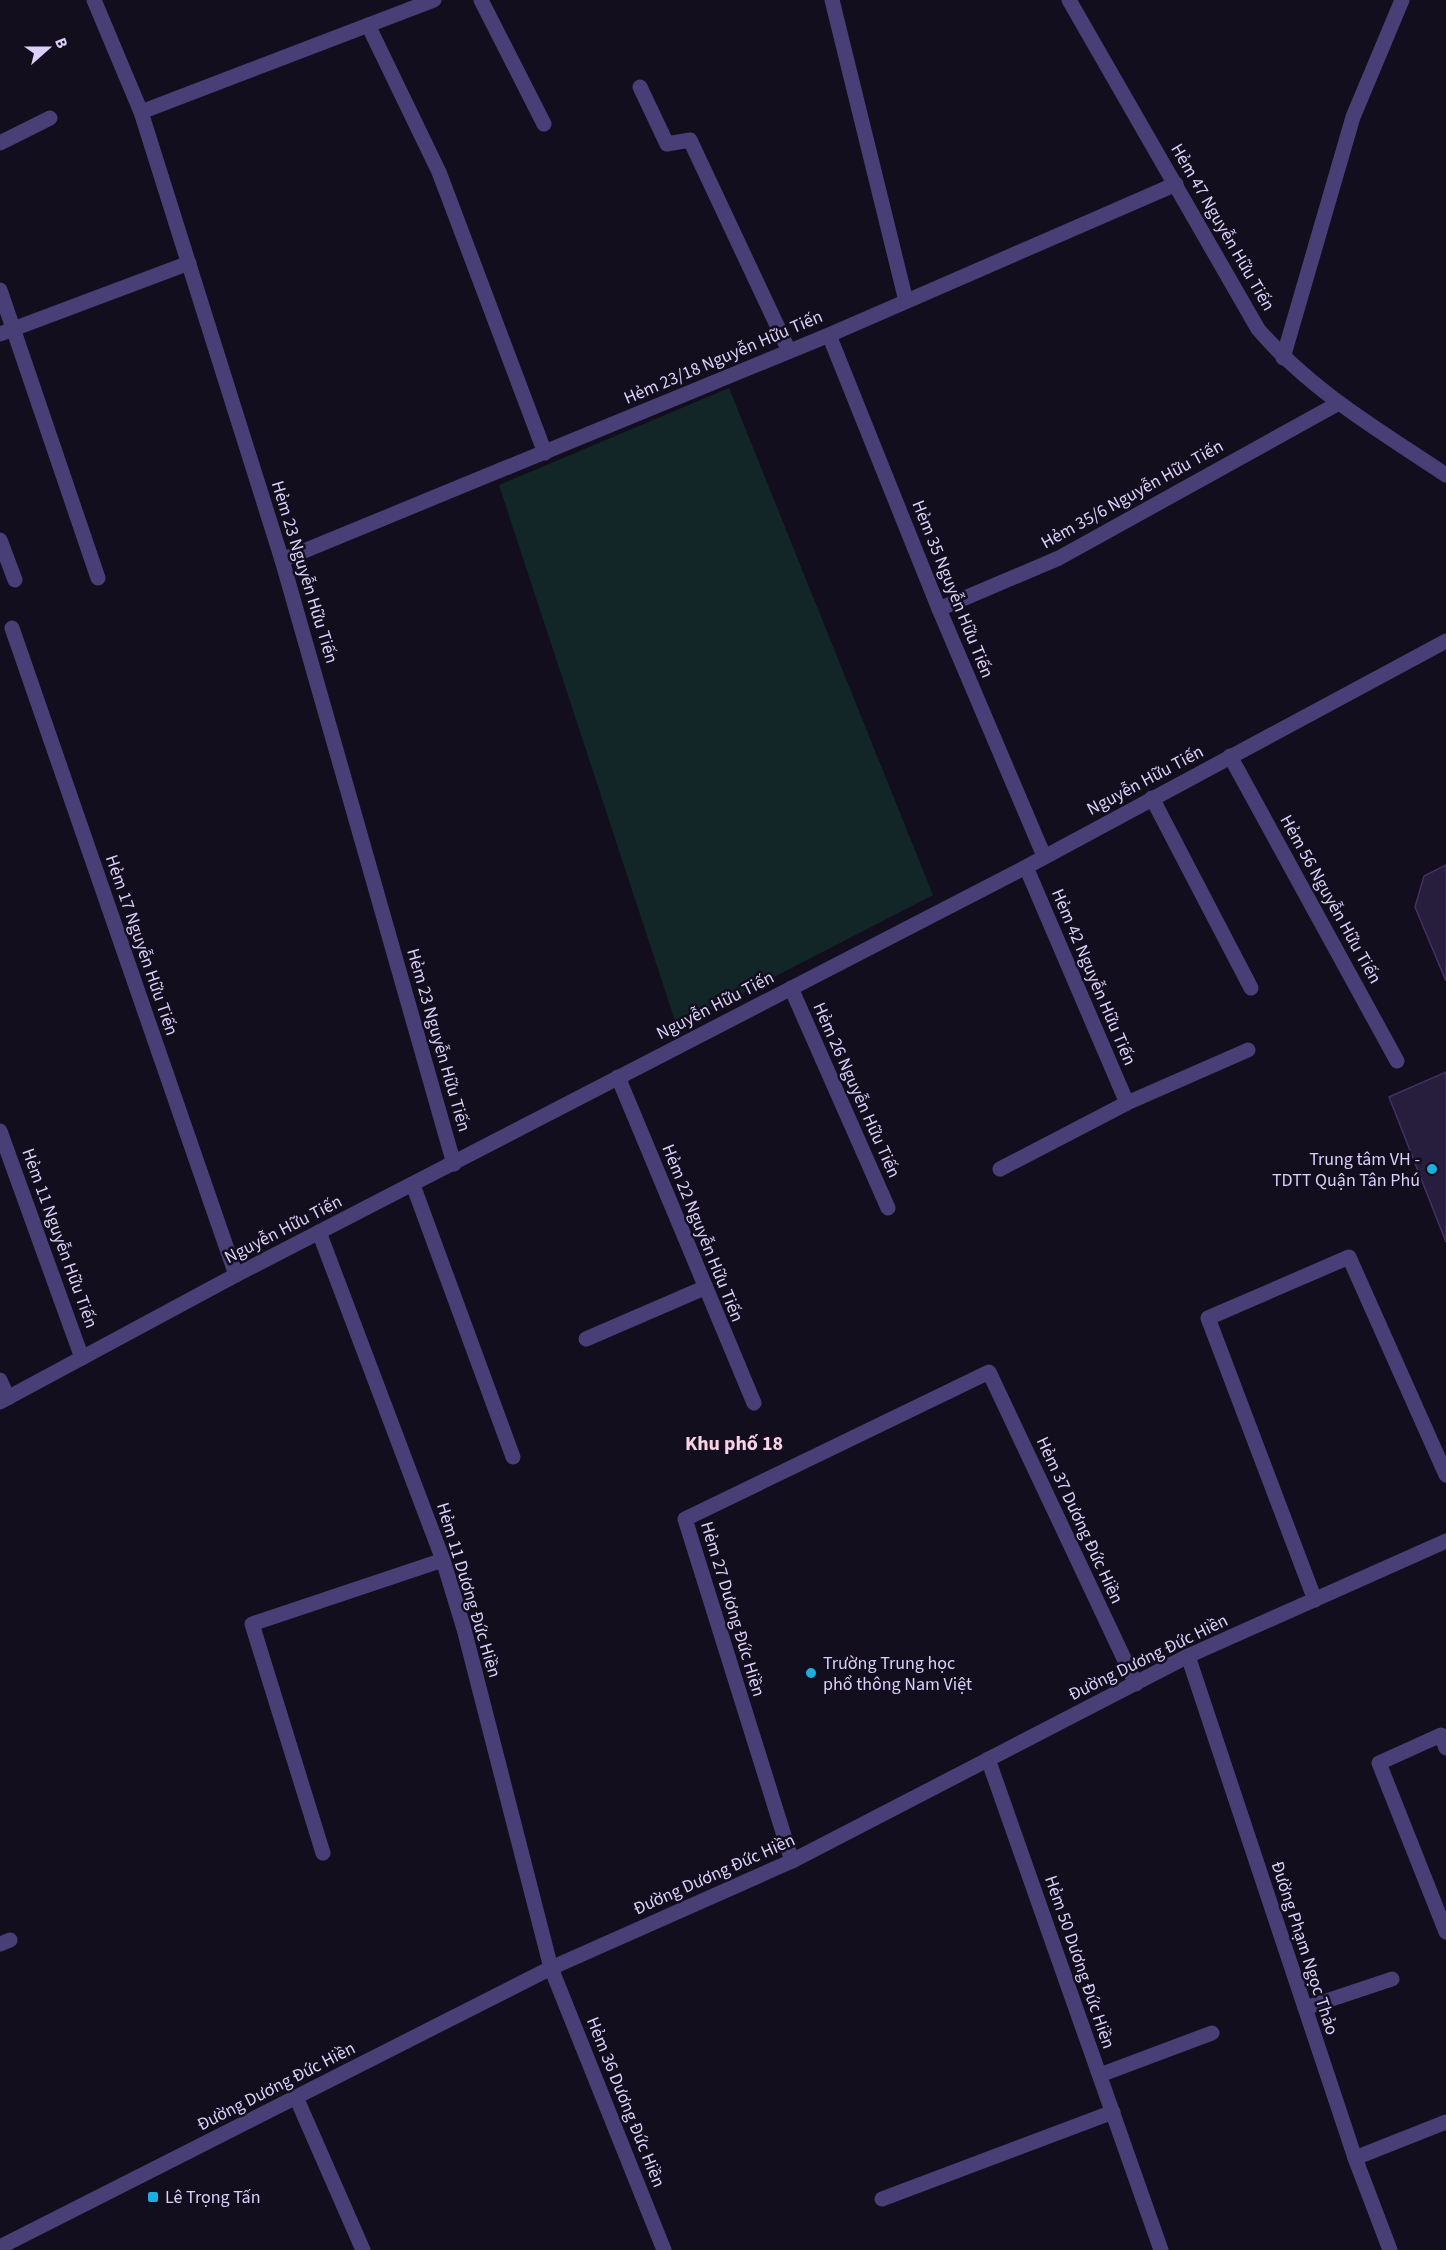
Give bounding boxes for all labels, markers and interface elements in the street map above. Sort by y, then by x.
north arrow [18,18,78,78]
text: B [49,35,73,52]
street label: Hẻm 47 Nguyễn Hữu Tiến [1164,139,1281,316]
street label: Hẻm 23/18 Nguyễn Hữu Tiến [620,304,827,411]
street label: Hẻm 35/6 Nguyễn Hữu Tiến [1037,434,1228,555]
street label: Hẻm 23 Nguyễn Hữu Tiến [265,478,344,666]
street label: Hẻm 35 Nguyễn Hữu Tiến [905,497,1000,682]
street label: Nguyễn Hữu Tiến [1082,739,1208,822]
street label: Hẻm 56 Nguyễn Hữu Tiến [1274,810,1387,988]
street label: Hẻm 17 Nguyễn Hữu Tiến [99,851,184,1039]
street label: Hẻm 42 Nguyễn Hữu Tiến [1045,885,1142,1069]
street label: Hẻm 23 Nguyễn Hữu Tiến [400,946,477,1135]
street label: Nguyễn Hữu Tiến [652,965,778,1046]
street label: Hẻm 26 Nguyễn Hữu Tiến [807,998,907,1182]
street label: Hẻm 22 Nguyễn Hữu Tiến [655,1141,750,1326]
street label: Hẻm 11 Nguyễn Hữu Tiến [15,1145,104,1332]
place label: Trung tâm VH - TDTT Quận Tân Phú [1272,1147,1420,1193]
marker: Trung tâm VH - TDTT Quận Tân Phú [1425,1162,1439,1176]
street label: Nguyễn Hữu Tiến [220,1189,346,1270]
district label: Khu phố 18 [685,1430,783,1458]
street label: Hẻm 37 Dương Đức Hiền [1030,1433,1129,1608]
street label: Hẻm 11 Dương Đức Hiền [430,1500,507,1681]
street label: Hẻm 27 Dương Đức Hiền [694,1519,771,1700]
street label: Đường Dương Đức Hiền [1064,1608,1232,1707]
place label: Trường Trung học phổ thông Nam Việt [823,1651,972,1697]
marker: Trường Trung học phổ thông Nam Việt [804,1666,818,1680]
street label: Đường Dương Đức Hiền [629,1828,799,1921]
street label: Đường Phạm Ngọc Thảo [1265,1858,1344,2038]
street label: Hẻm 50 Dương Đức Hiền [1038,1872,1121,2052]
street label: Hẻm 36 Dương Đức Hiền [580,2013,671,2191]
street label: Đường Dương Đức Hiền [193,2036,360,2137]
place label: Lê Trọng Tấn [165,2185,260,2210]
marker: Lê Trọng Tấn [146,2190,160,2204]

